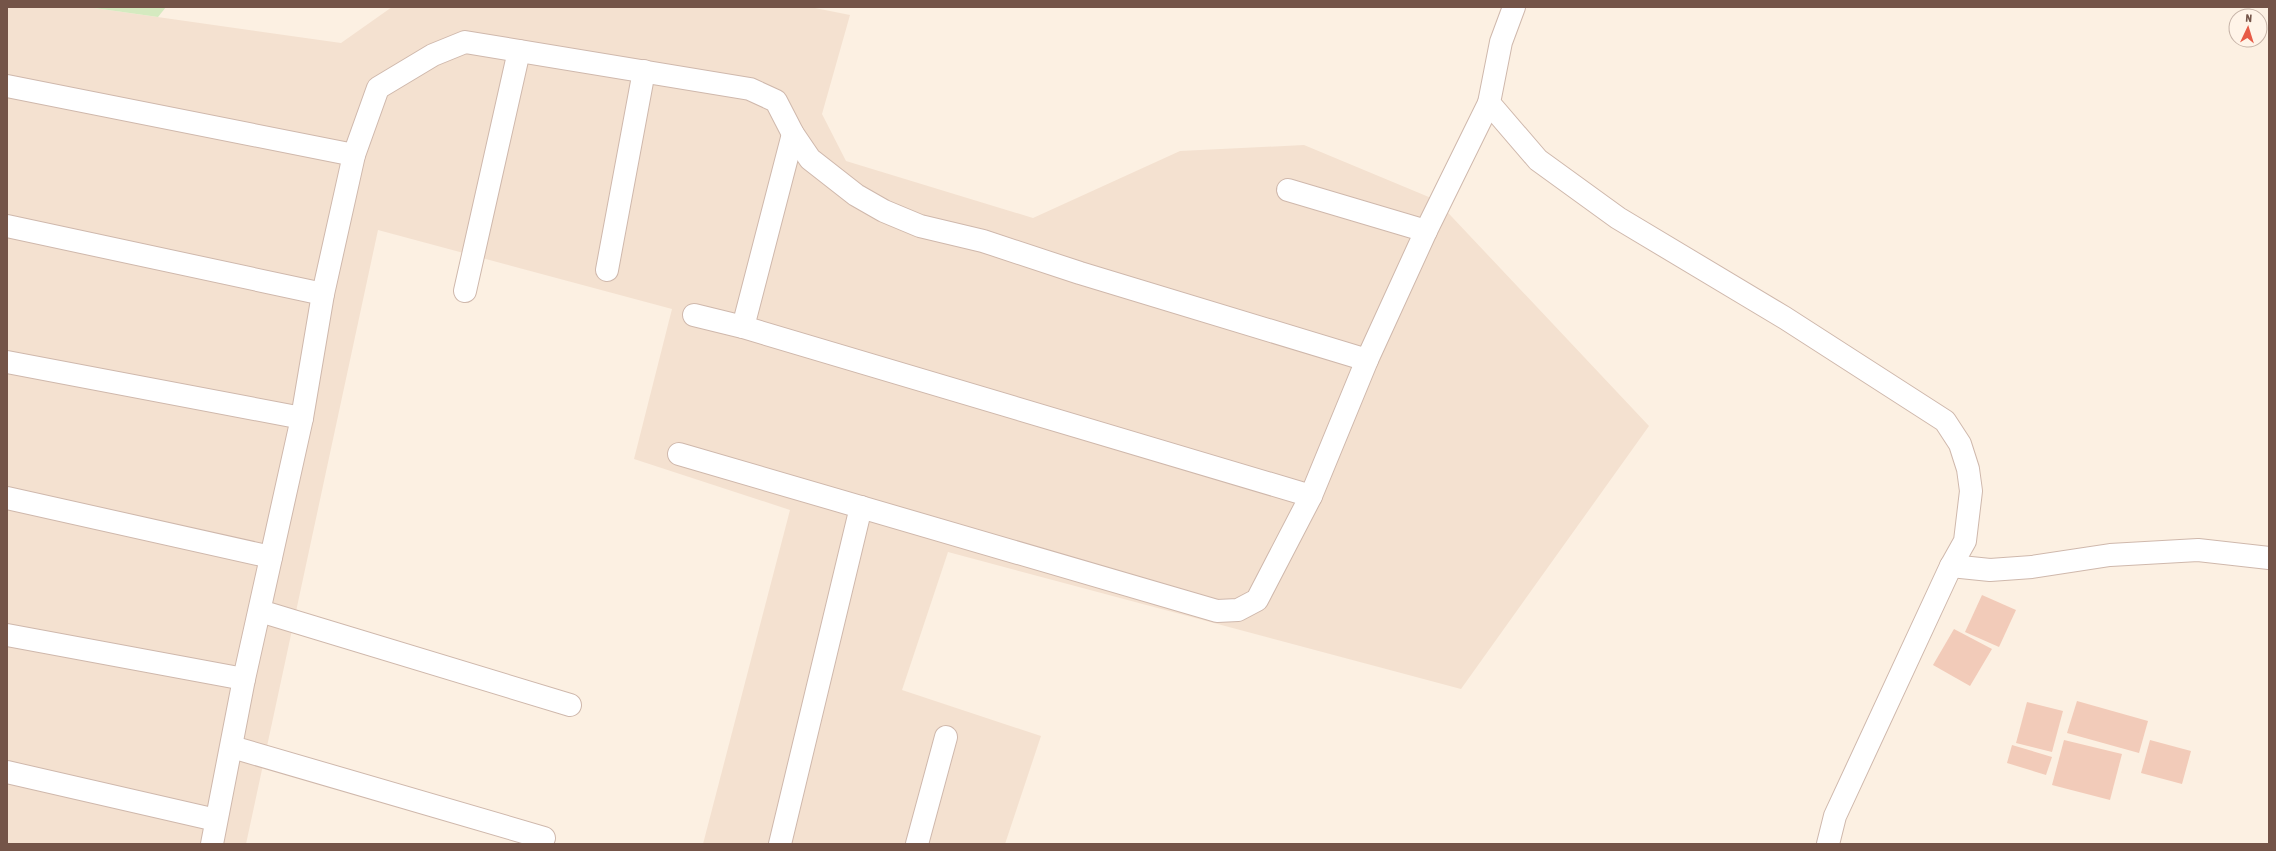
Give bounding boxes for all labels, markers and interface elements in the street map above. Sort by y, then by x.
north arrow [2228,8,2268,48]
text: N [2245,12,2252,24]

